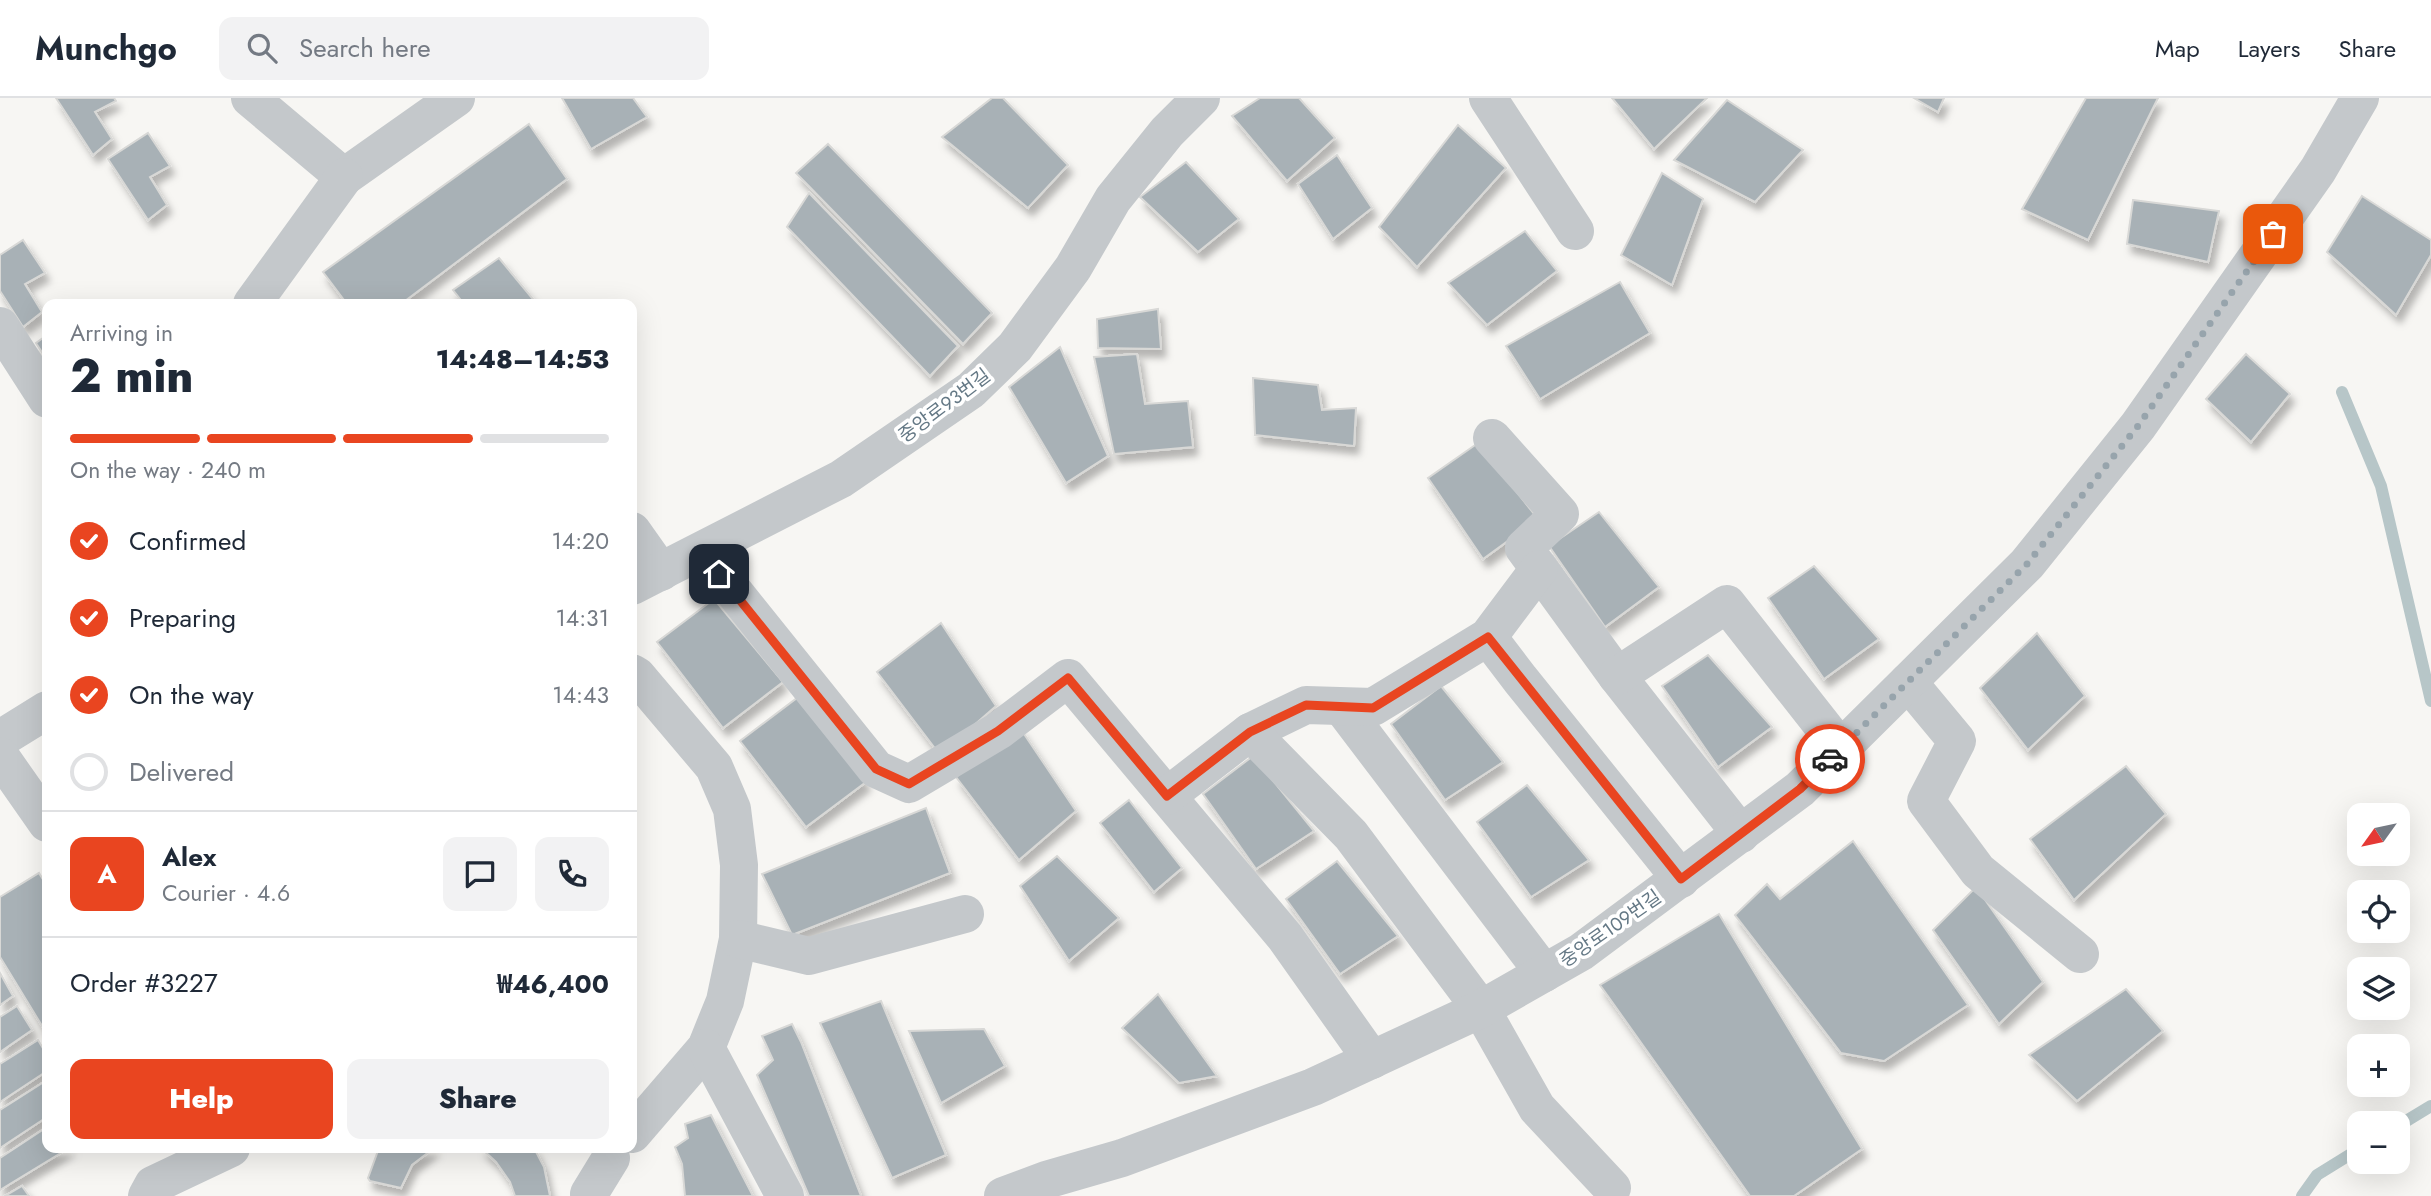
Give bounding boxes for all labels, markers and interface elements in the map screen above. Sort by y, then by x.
search box [219,17,709,80]
text: Munchgo [35,25,177,72]
icon: search [243,29,281,67]
text: Search here [299,29,431,67]
text: Map [2155,31,2200,66]
text: Layers [2238,31,2300,66]
text: Share [2338,31,2396,66]
pin [2243,204,2303,264]
icon: bag [2254,215,2292,253]
text: Arriving in [70,316,173,350]
text: 14:48–14:53 [436,340,609,378]
text: 2 min [70,343,194,409]
street label: 중앙로93번길 [893,362,996,449]
text: On the way · 240 m [70,453,266,487]
icon: check [70,522,108,560]
text: Confirmed [129,522,246,560]
text: 14:20 [551,524,609,558]
pin [689,544,749,604]
icon: home [700,555,738,593]
icon: check [70,599,108,637]
text: Preparing [129,599,236,637]
text: 14:31 [555,601,609,635]
icon: check [70,676,108,714]
text: On the way [129,676,254,714]
text: 14:43 [552,678,609,712]
courier [1795,724,1865,794]
icon: car [1811,740,1849,778]
text: Delivered [129,753,234,791]
north arrow [2347,803,2410,866]
map controls [2347,803,2410,1174]
button: chat [443,837,517,911]
button: phone [535,837,609,911]
text: Alex [162,838,216,876]
text: A [97,855,117,893]
text: Courier · 4.6 [162,876,290,910]
button: locate [2347,880,2410,943]
street label: 중앙로109번길 [1554,883,1666,973]
button: layers [2347,957,2410,1020]
text: Order #3227 [70,964,218,1002]
text: ₩46,400 [497,965,609,1003]
button: + [2347,1034,2410,1097]
button: Help [70,1059,333,1139]
button: Share [347,1059,609,1139]
button: − [2347,1111,2410,1174]

